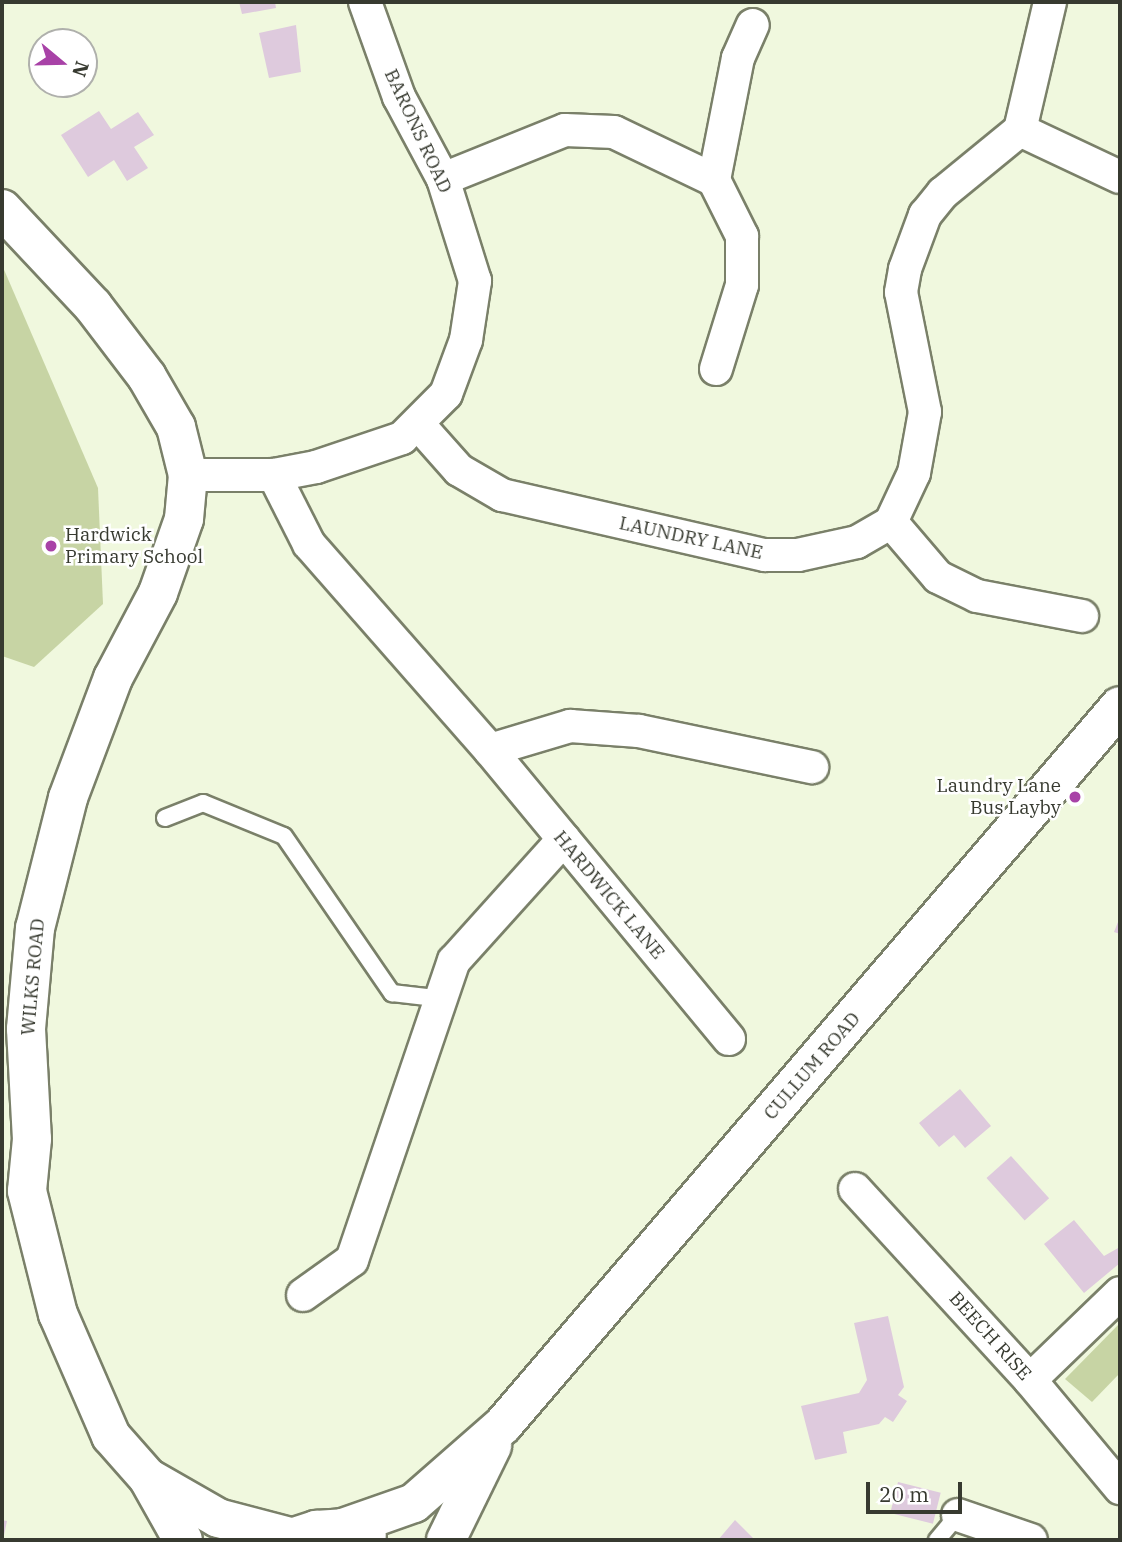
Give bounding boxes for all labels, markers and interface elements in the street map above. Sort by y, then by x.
north arrow [28,28,98,98]
text: N [67,58,95,80]
street label: BARONS ROAD [379,65,457,197]
street label: LAUNDRY LANE [617,512,765,564]
place label: Hardwick Primary School [65,524,203,568]
marker: Hardwick Primary School [43,538,59,554]
place label: Laundry Lane Bus Layby [936,775,1061,819]
marker: Laundry Lane Bus Layby [1067,789,1083,805]
street label: HARDWICK LANE [549,826,669,964]
street label: WILKS ROAD [17,918,49,1036]
street label: CULLUM ROAD [759,1007,865,1125]
street label: BEECH RISE [944,1287,1036,1385]
scale bar [870,1468,966,1512]
text: 20 m [879,1480,929,1508]

